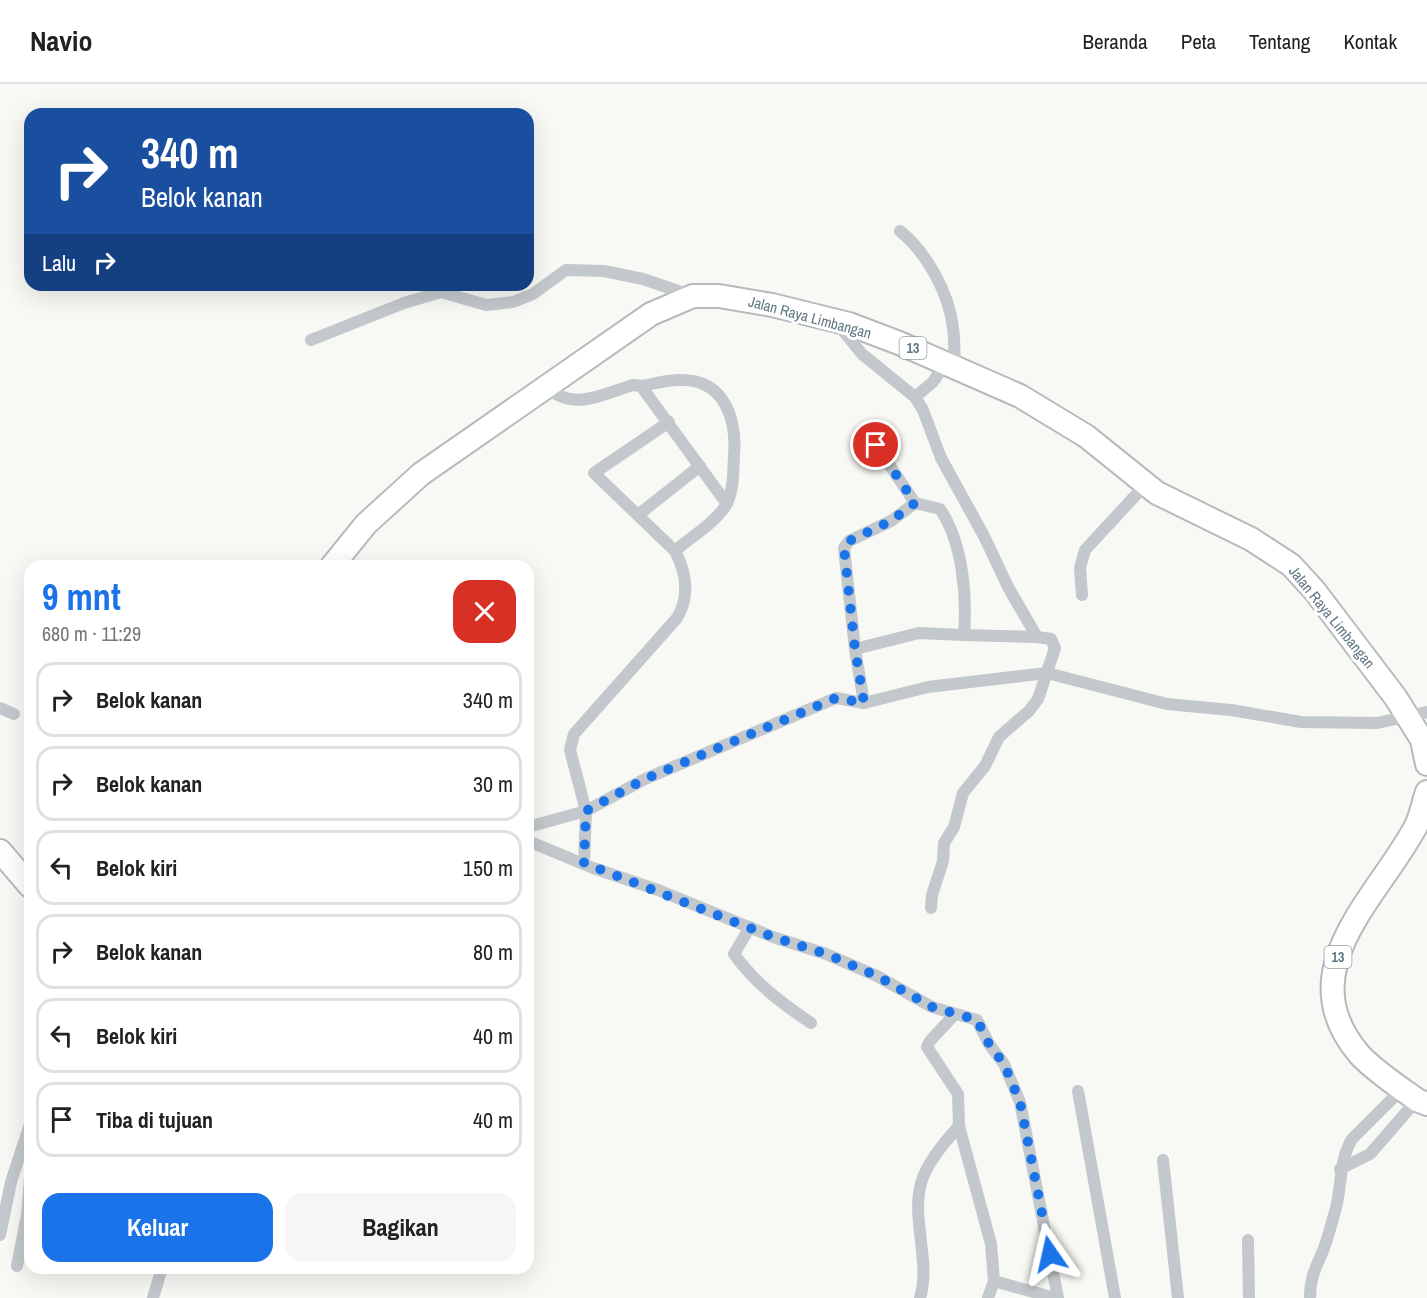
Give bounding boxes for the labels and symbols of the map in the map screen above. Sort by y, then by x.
street label: Jalan Raya Limbangan [746,290,874,344]
road number: 13 [900,337,926,359]
pin [850,419,901,470]
street label: Jalan Raya Limbangan [1284,561,1380,673]
road number: 13 [1324,946,1352,968]
position arrow [1018,1222,1082,1286]

